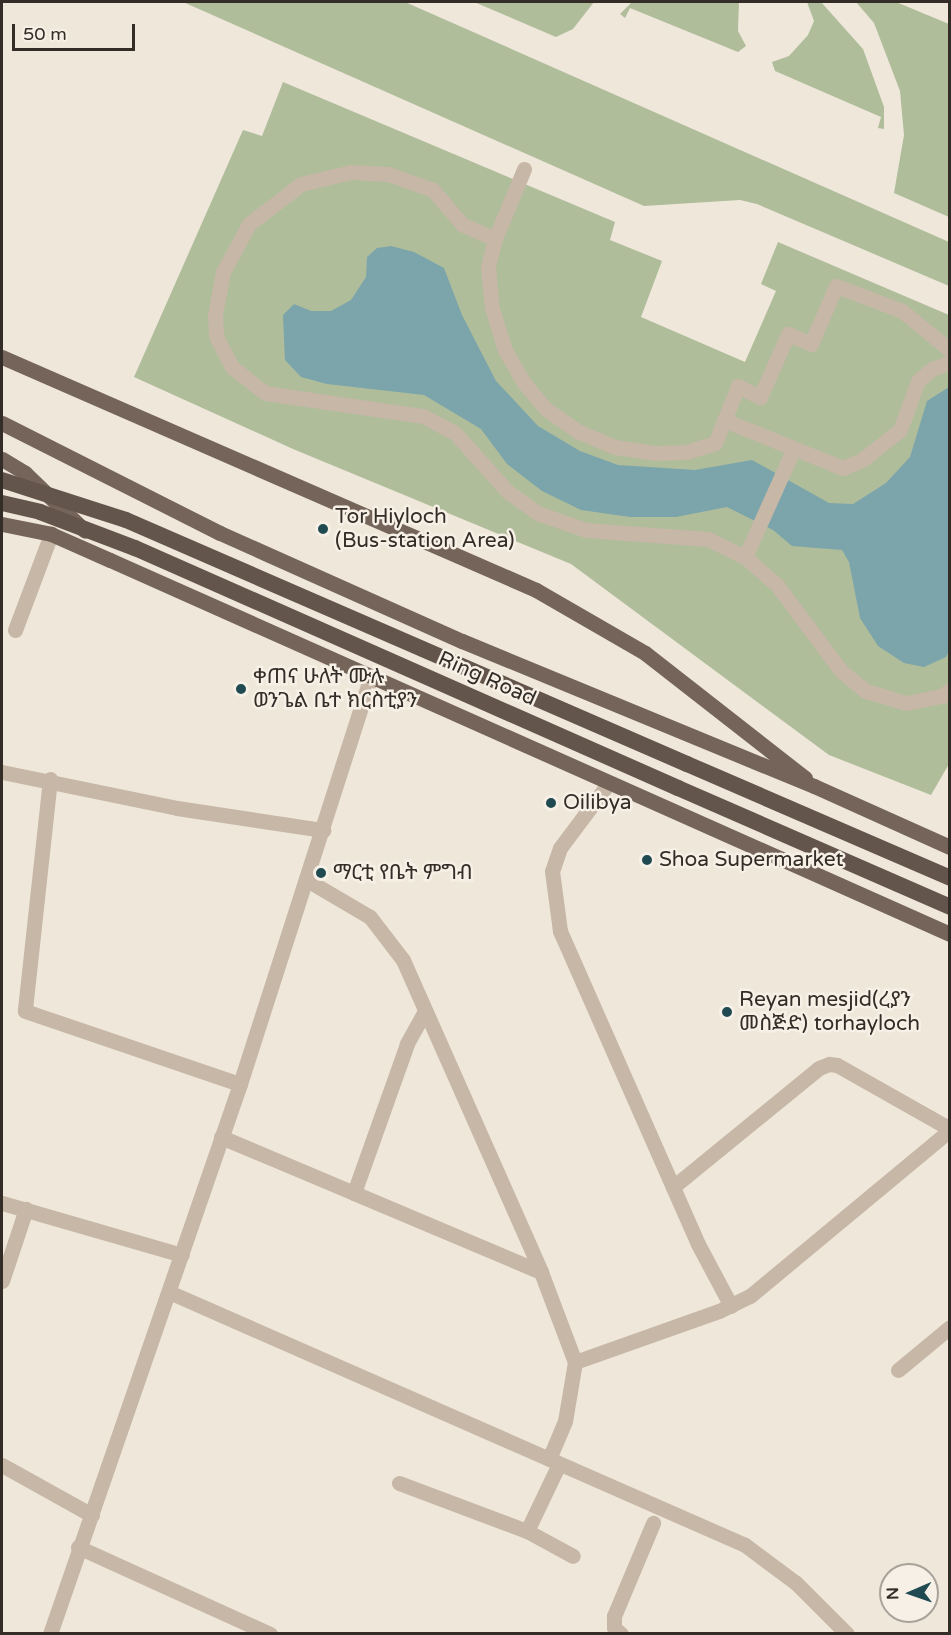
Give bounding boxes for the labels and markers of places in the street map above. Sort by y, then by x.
place label: Tor Hiyloch (Bus-station Area) [335,504,515,554]
marker: Tor Hiyloch (Bus-station Area) [316,522,330,536]
place label: ቀጠና ሁለት ሙሉ ወንጌል ቤተ ክርስቲያን [253,664,417,714]
marker: ቀጠና ሁለት ሙሉ ወንጌል ቤተ ክርስቲያን [234,682,248,696]
place label: Oilibya [563,790,632,816]
marker: Oilibya [544,796,558,810]
place label: Shoa Supermarket [659,847,844,873]
marker: Shoa Supermarket [640,853,654,867]
place label: ማርቲ የቤት ምግብ [333,860,473,886]
marker: ማርቲ የቤት ምግብ [314,866,328,880]
place label: Reyan mesjid(ረያን መስጅድ) torhayloch [739,987,920,1037]
marker: Reyan mesjid(ረያን መስጅድ) torhayloch [720,1005,734,1019]

